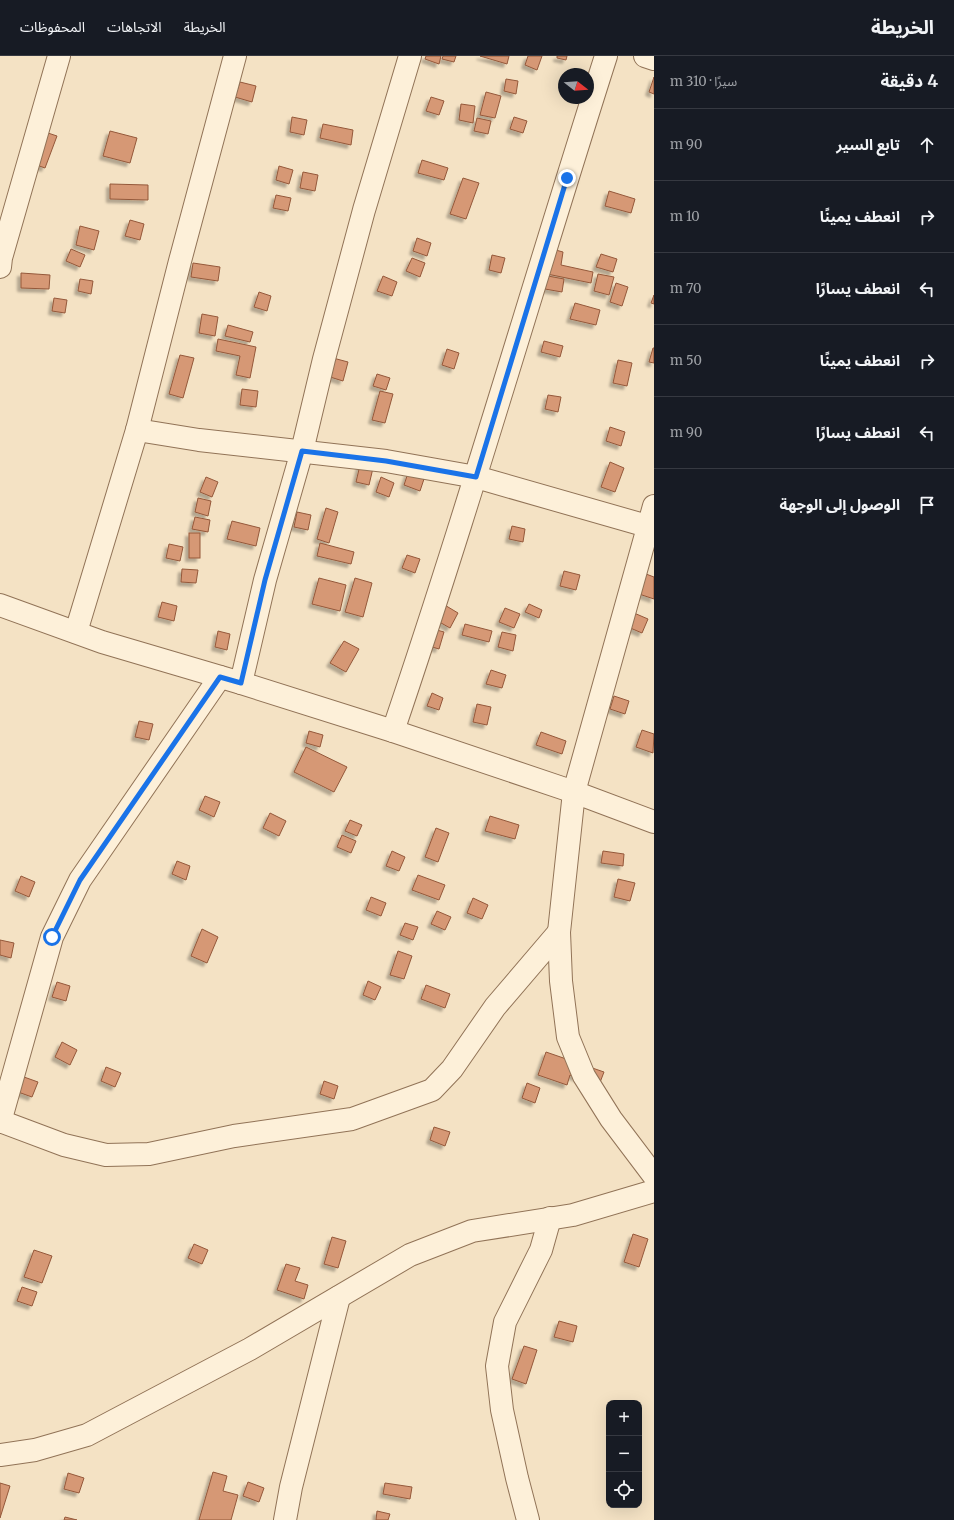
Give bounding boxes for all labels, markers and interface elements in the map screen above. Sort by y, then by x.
text: الخريطة [871,15,934,39]
text: المحفوظات [20,18,85,36]
text: الاتجاهات [107,18,162,36]
text: الخريطة [184,18,226,36]
north arrow [558,68,594,104]
text: 4 دقيقة [880,70,938,92]
text: سيرًا · 310 m [670,73,737,90]
icon: ahead [916,134,938,156]
text: تابع السير [836,135,900,154]
text: 90 m [670,136,702,153]
route end [558,169,576,187]
icon: right [916,206,938,228]
text: انعطف يمينًا [820,207,900,226]
text: 10 m [670,208,700,225]
icon: left [916,278,938,300]
text: انعطف يسارًا [816,279,900,298]
text: 70 m [670,280,701,297]
icon: right [916,350,938,372]
text: انعطف يمينًا [820,351,900,370]
text: 50 m [670,352,702,369]
icon: left [916,422,938,444]
text: انعطف يسارًا [816,423,900,442]
text: 90 m [670,424,702,441]
icon: arrive [916,494,938,516]
text: الوصول إلى الوجهة [780,495,900,514]
route start [43,928,61,946]
map controls [606,1400,642,1508]
button: + [606,1400,642,1436]
button: − [606,1436,642,1472]
button: locate [606,1472,642,1508]

